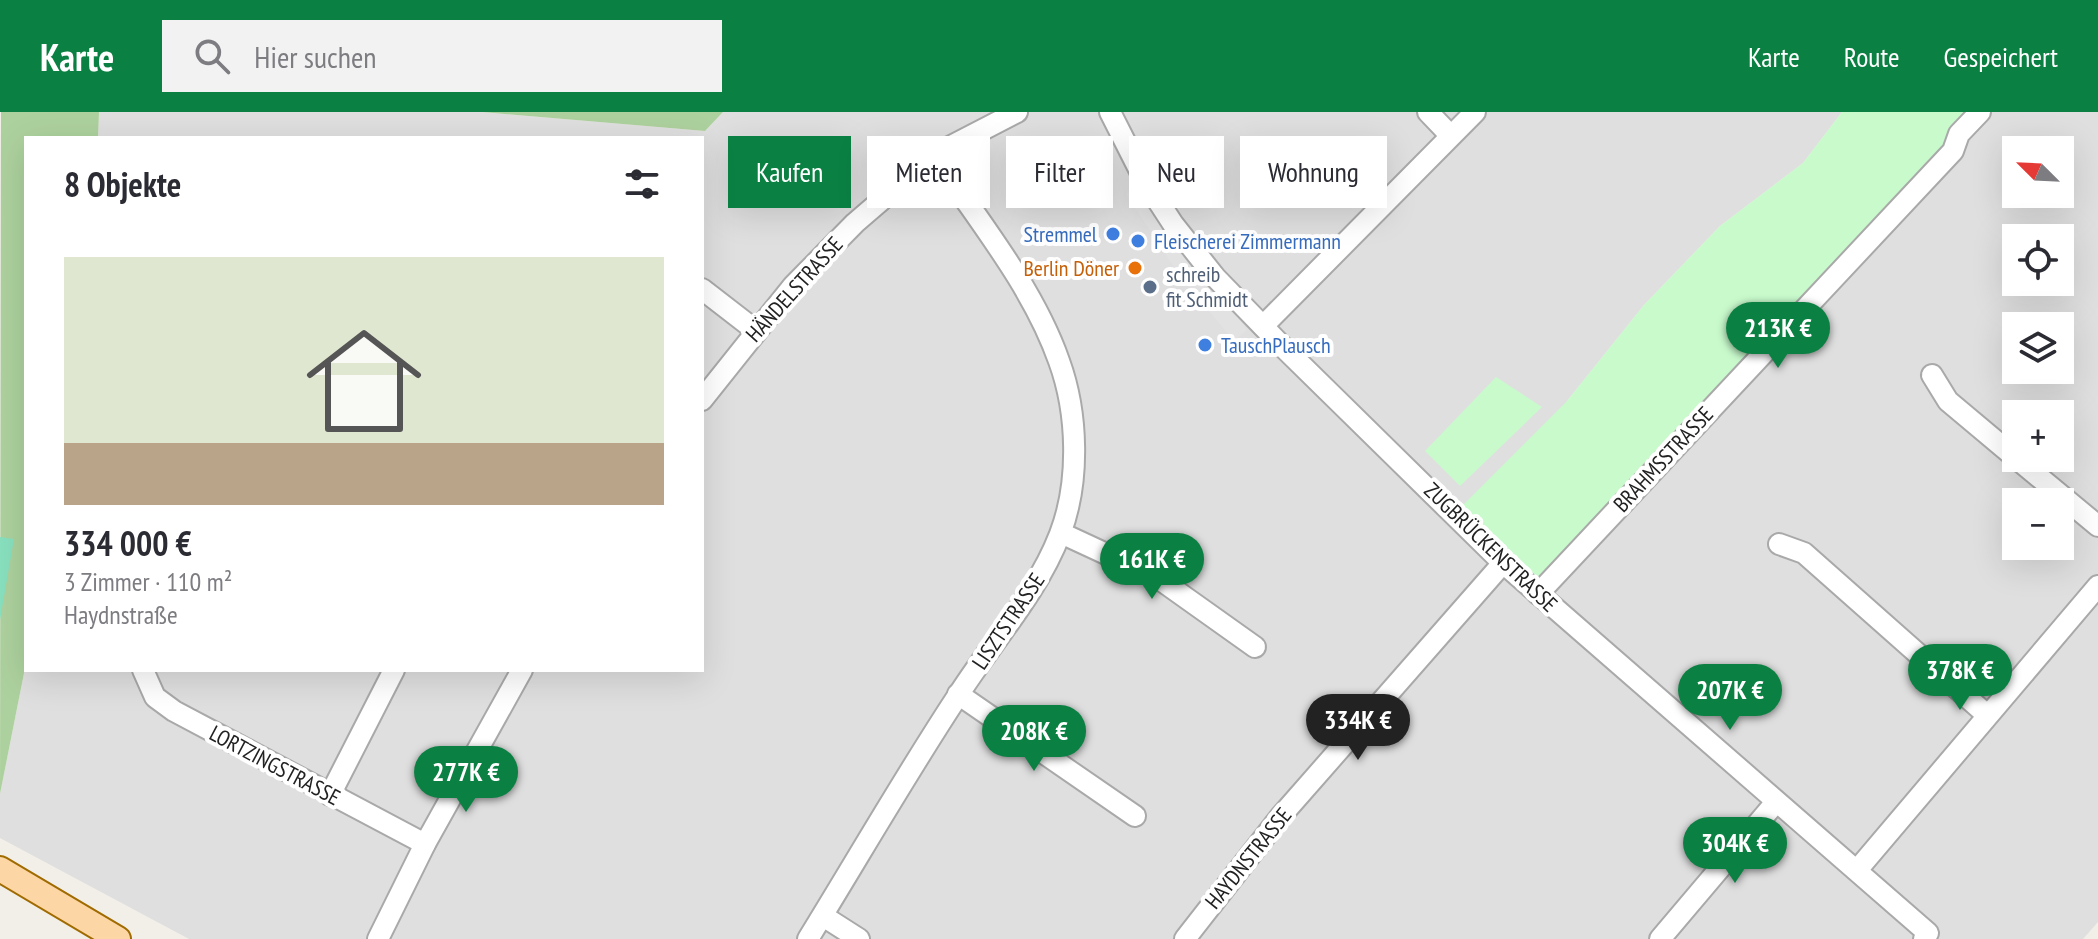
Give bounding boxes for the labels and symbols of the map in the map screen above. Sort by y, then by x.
north arrow [2002,136,2074,208]
place label: Stremmel [1024,220,1098,248]
marker: Stremmel [1104,225,1122,243]
place label: Fleischerei Zimmermann [1154,227,1341,255]
street label: HÄNDELSTRASSE [739,231,849,347]
marker: Fleischerei Zimmermann [1129,232,1147,250]
place label: Berlin Döner [1023,254,1119,282]
marker: Berlin Döner [1126,259,1144,277]
place label: schreib fit Schmidt [1166,260,1248,313]
marker: schreib fit Schmidt [1141,278,1159,296]
pin: 213K € [1713,302,1843,370]
place label: TauschPlausch [1221,331,1331,359]
marker: TauschPlausch [1196,336,1214,354]
street label: BRAHMSSTRASSE [1607,400,1719,518]
street label: ZUGBRÜCKENSTRASSE [1419,476,1563,618]
pin: 161K € [1087,533,1217,601]
street label: LISZTSTRASSE [965,567,1051,675]
pin: 378K € [1895,644,2025,712]
pin: 207K € [1665,664,1795,732]
pin: 334K € [1293,694,1423,762]
pin: 208K € [969,705,1099,773]
street label: LORTZINGSTRASSE [205,719,345,811]
pin: 277K € [401,746,531,814]
street label: HAYDNSTRASSE [1199,802,1297,914]
pin: 304K € [1670,817,1800,885]

